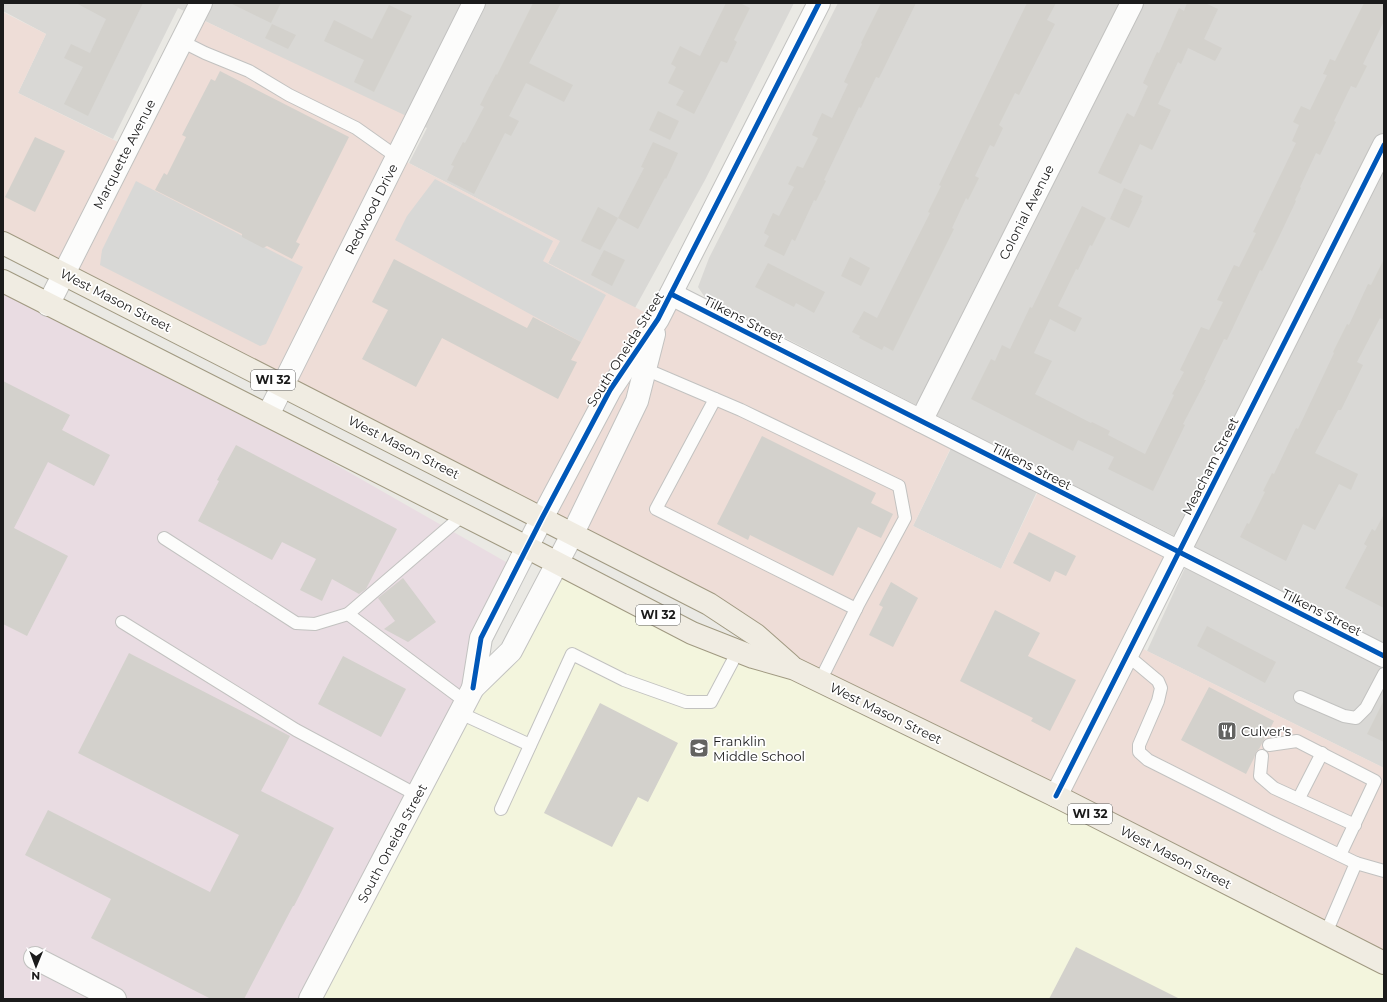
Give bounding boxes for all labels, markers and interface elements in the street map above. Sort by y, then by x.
street label: Marquette Avenue [89,96,159,212]
street label: Redwood Drive [341,161,401,257]
street label: Colonial Avenue [995,162,1057,262]
street label: West Mason Street [58,265,174,335]
street label: South Oneida Street [583,289,667,409]
street label: Tilkens Street [701,292,787,346]
road number: WI 32 [251,370,295,390]
street label: West Mason Street [346,412,462,482]
street label: Meacham Street [1178,414,1242,518]
street label: Tilkens Street [989,439,1075,493]
street label: Tilkens Street [1279,585,1365,639]
road number: WI 32 [636,605,680,625]
street label: West Mason Street [827,679,945,747]
restaurant icon: Culver's [1216,720,1238,742]
place label: Culver's [1241,723,1291,739]
place label: Franklin Middle School [713,733,805,764]
school or university icon: Franklin Middle School [688,737,710,759]
street label: South Oneida Street [354,781,430,905]
road number: WI 32 [1068,804,1112,824]
street label: West Mason Street [1118,822,1234,892]
north arrow [16,946,56,986]
text: N [31,969,40,983]

